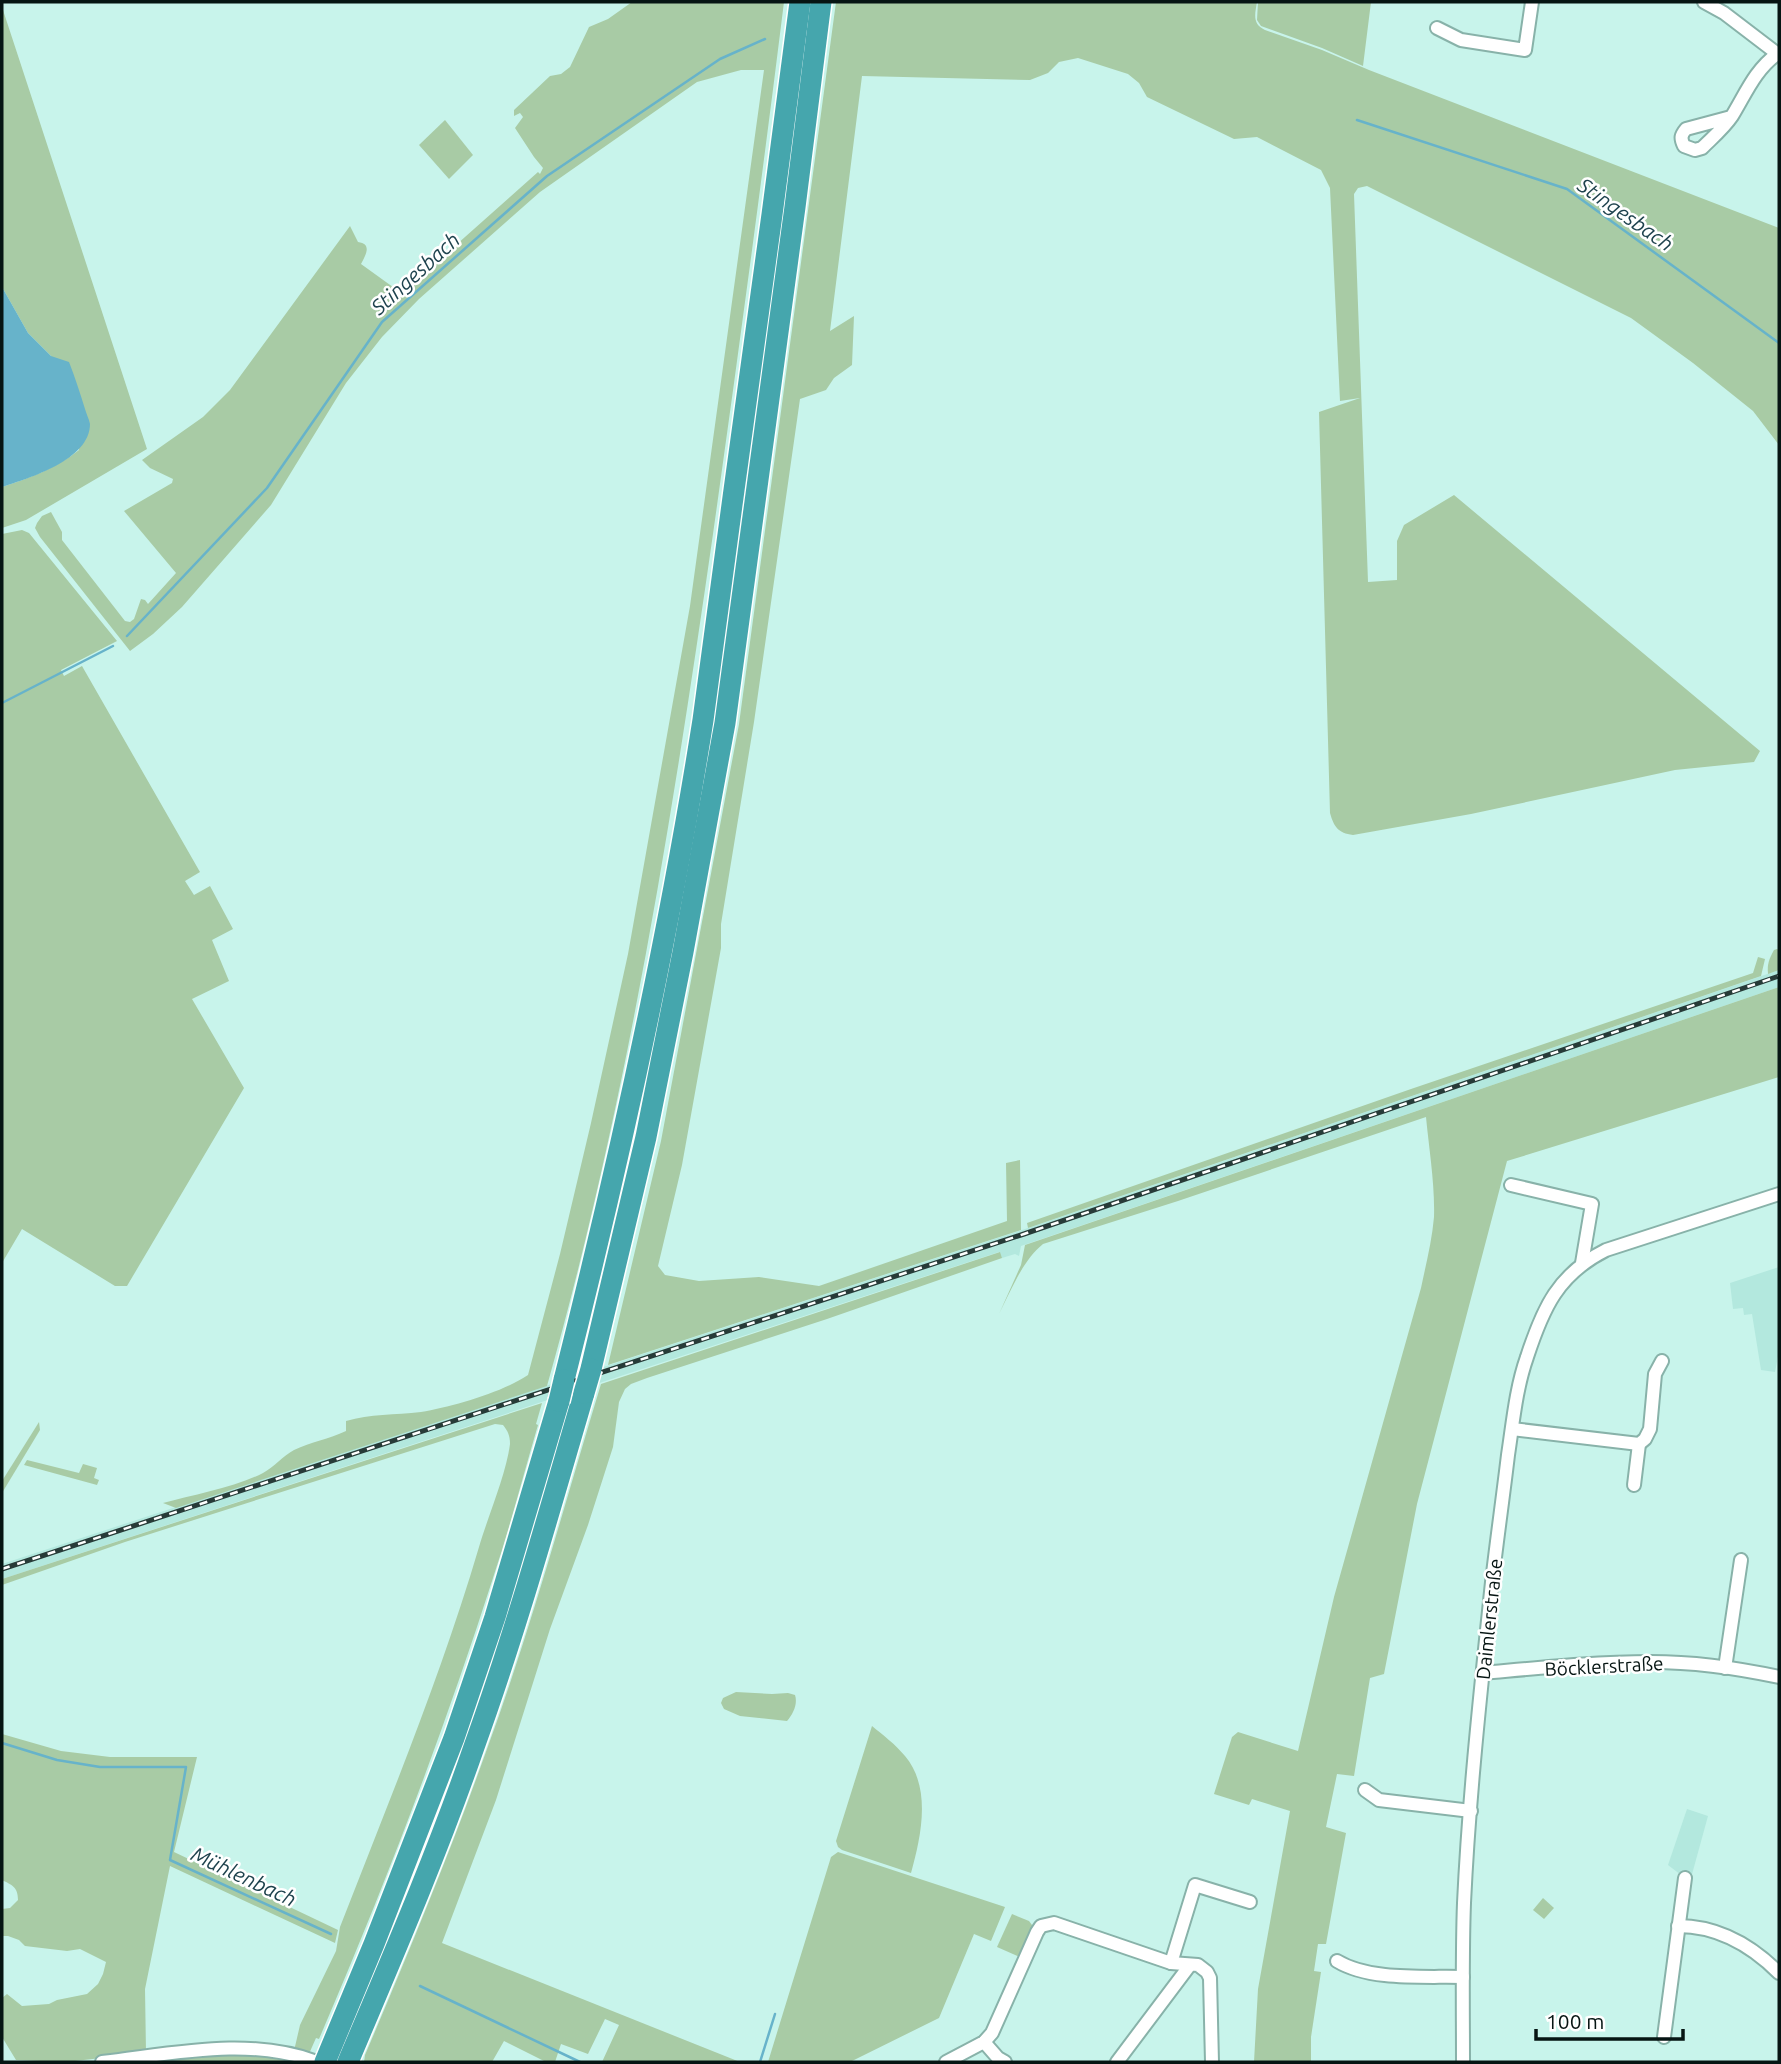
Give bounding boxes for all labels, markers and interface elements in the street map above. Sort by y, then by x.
water label: Stingesbach [1573,172,1678,256]
water label: Stingesbach [365,227,464,320]
street label: Daimlerstraße [1472,1557,1506,1681]
street label: Böcklerstraße [1544,1652,1664,1680]
water label: Mühlenbach [188,1841,300,1911]
scale bar [1536,1997,1683,2041]
text: 100 m [1546,2009,1604,2033]

